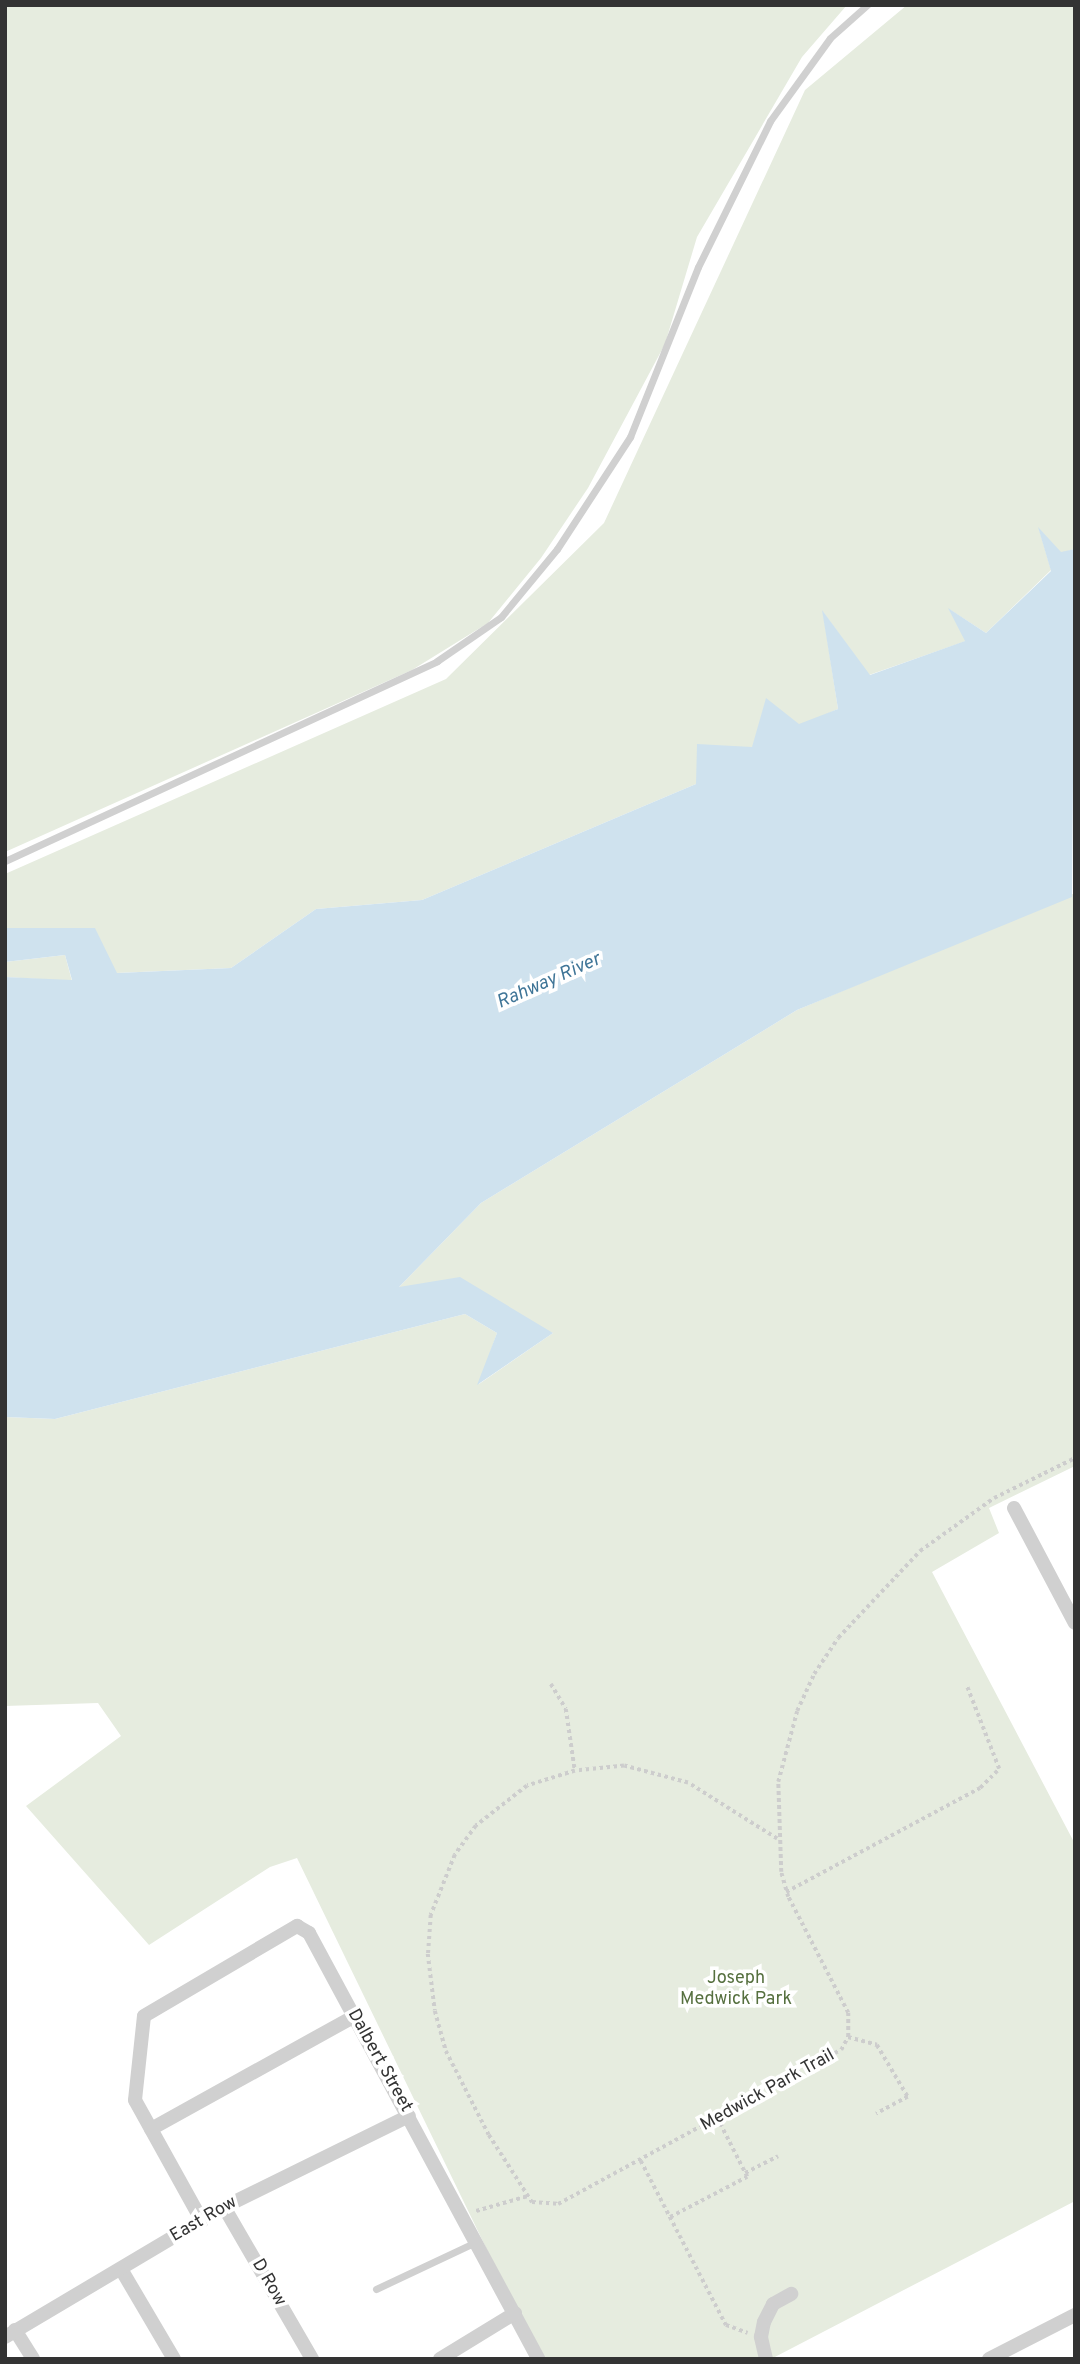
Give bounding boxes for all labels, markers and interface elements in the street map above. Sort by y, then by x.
water label: Rahway River [494,949,604,1015]
park label: Joseph Medwick Park [680,1969,792,2011]
street label: Dalbert Street [342,2006,416,2116]
street label: Medwick Park Trail [697,2045,839,2137]
street label: East Row [167,2192,241,2248]
street label: D Row [246,2256,290,2310]

